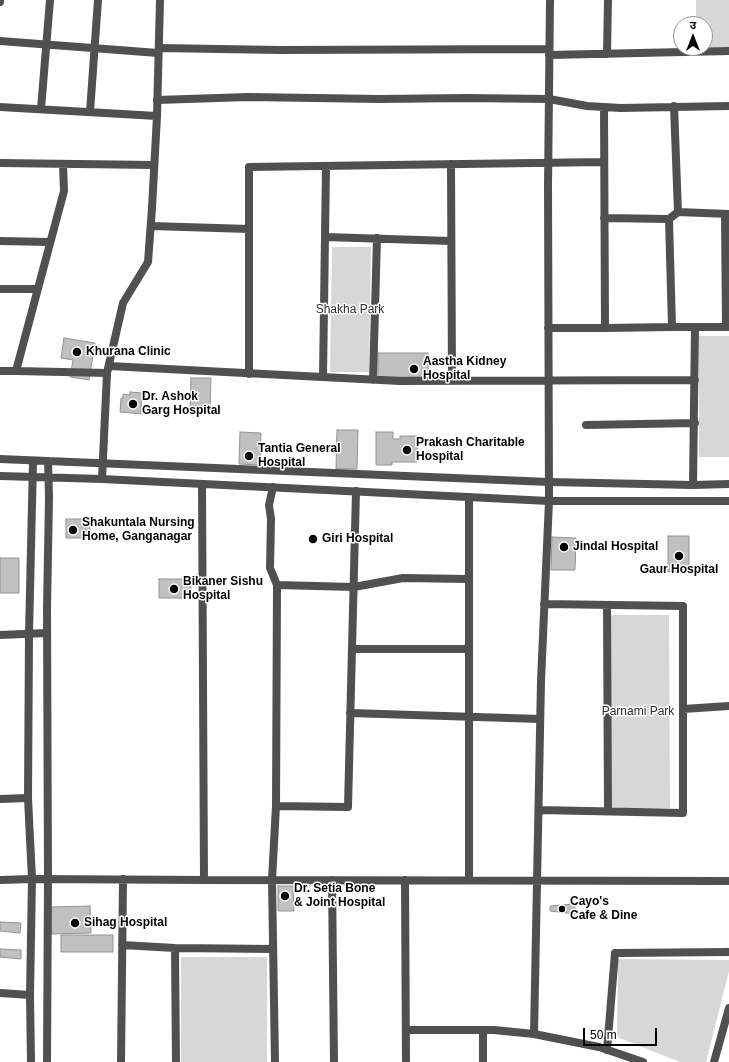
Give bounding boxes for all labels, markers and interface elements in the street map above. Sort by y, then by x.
north arrow [673,16,713,56]
text: उ [690,19,696,31]
park label: Shakha Park [316,303,384,317]
place label: Khurana Clinic [86,345,171,359]
marker: Khurana Clinic [71,346,83,358]
place label: Aastha Kidney Hospital [423,355,506,383]
marker: Aastha Kidney Hospital [408,363,420,375]
place label: Dr. Ashok Garg Hospital [142,390,221,418]
marker: Dr. Ashok Garg Hospital [127,398,139,410]
place label: Prakash Charitable Hospital [416,436,525,464]
place label: Tantia General Hospital [258,442,340,470]
marker: Prakash Charitable Hospital [401,444,413,456]
marker: Tantia General Hospital [243,450,255,462]
place label: Shakuntala Nursing Home, Ganganagar [82,516,195,544]
marker: Shakuntala Nursing Home, Ganganagar [67,524,79,536]
place label: Giri Hospital [322,532,393,546]
marker: Giri Hospital [307,533,319,545]
place label: Jindal Hospital [573,540,658,554]
marker: Jindal Hospital [558,541,570,553]
marker: Gaur Hospital [673,550,685,562]
place label: Gaur Hospital [640,563,718,577]
place label: Bikaner Sishu Hospital [183,575,263,603]
marker: Bikaner Sishu Hospital [168,583,180,595]
park label: Parnami Park [602,705,674,719]
place label: Dr. Setia Bone & Joint Hospital [294,882,385,910]
marker: Dr. Setia Bone & Joint Hospital [279,890,291,902]
place label: Cayo's Cafe & Dine [570,895,637,923]
marker: Cayo's Cafe & Dine [557,904,567,914]
place label: Sihag Hospital [84,916,167,930]
marker: Sihag Hospital [69,917,81,929]
scale bar [585,1020,659,1046]
text: 50 m [590,1028,617,1042]

